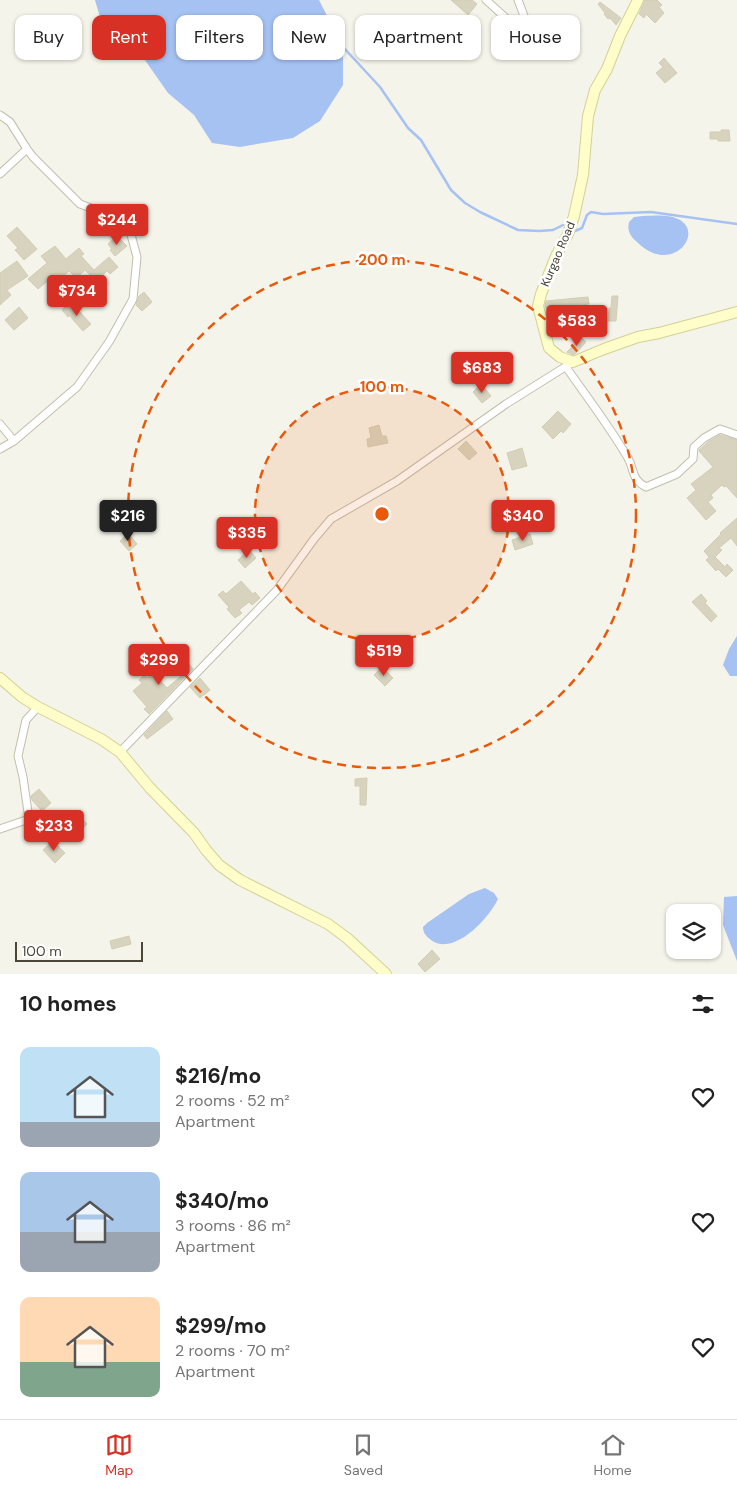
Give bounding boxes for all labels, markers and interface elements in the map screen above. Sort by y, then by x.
chip: Buy [15,15,82,60]
chip: Rent [92,15,166,60]
chip: Filters [176,15,263,60]
chip: New [273,15,345,60]
chip: Apartment [355,15,481,60]
chip: House [491,15,580,60]
pin: $244 [87,204,147,246]
text: $244 [97,209,137,230]
street label: Kurgao Road [537,219,579,289]
text: 200 m [358,250,406,270]
pin: $734 [47,274,107,317]
text: $734 [58,280,96,301]
pin: $583 [547,304,607,347]
text: $583 [557,310,597,331]
pin: $683 [452,352,512,394]
text: $683 [462,357,502,378]
text: 100 m [360,377,404,397]
pin: $216 [98,500,158,542]
pin: $340 [493,500,553,542]
text: $216 [111,505,145,526]
centre of rings [373,505,391,523]
text: $340 [503,505,543,526]
pin: $335 [217,516,277,559]
text: $335 [228,522,266,543]
pin: $519 [354,634,414,677]
text: $519 [366,640,402,661]
pin: $299 [129,644,189,686]
text: $299 [139,649,179,670]
pin: $233 [24,810,84,852]
text: $233 [35,815,73,836]
map controls [666,904,721,959]
button: layers [666,904,721,959]
scale bar [15,939,142,962]
text: 100 m [22,942,62,960]
text: 10 homes [20,990,117,1018]
icon: filters [689,990,717,1018]
text: $216/mo [175,1062,261,1090]
icon: home [60,1067,120,1127]
icon: heart [689,1083,717,1111]
text: 2 rooms · 52 m² [175,1090,290,1111]
text: Apartment [175,1111,255,1132]
text: $340/mo [175,1187,269,1215]
icon: home [60,1192,120,1252]
icon: heart [689,1208,717,1236]
text: 3 rooms · 86 m² [175,1215,291,1236]
text: Apartment [175,1236,255,1257]
text: $299/mo [175,1312,266,1340]
icon: home [60,1317,120,1377]
icon: heart [689,1333,717,1361]
text: 2 rooms · 70 m² [175,1340,290,1361]
text: Apartment [175,1361,255,1382]
tab: Map [105,1431,133,1479]
tab: Saved [344,1431,383,1479]
tab: Home [593,1431,632,1479]

